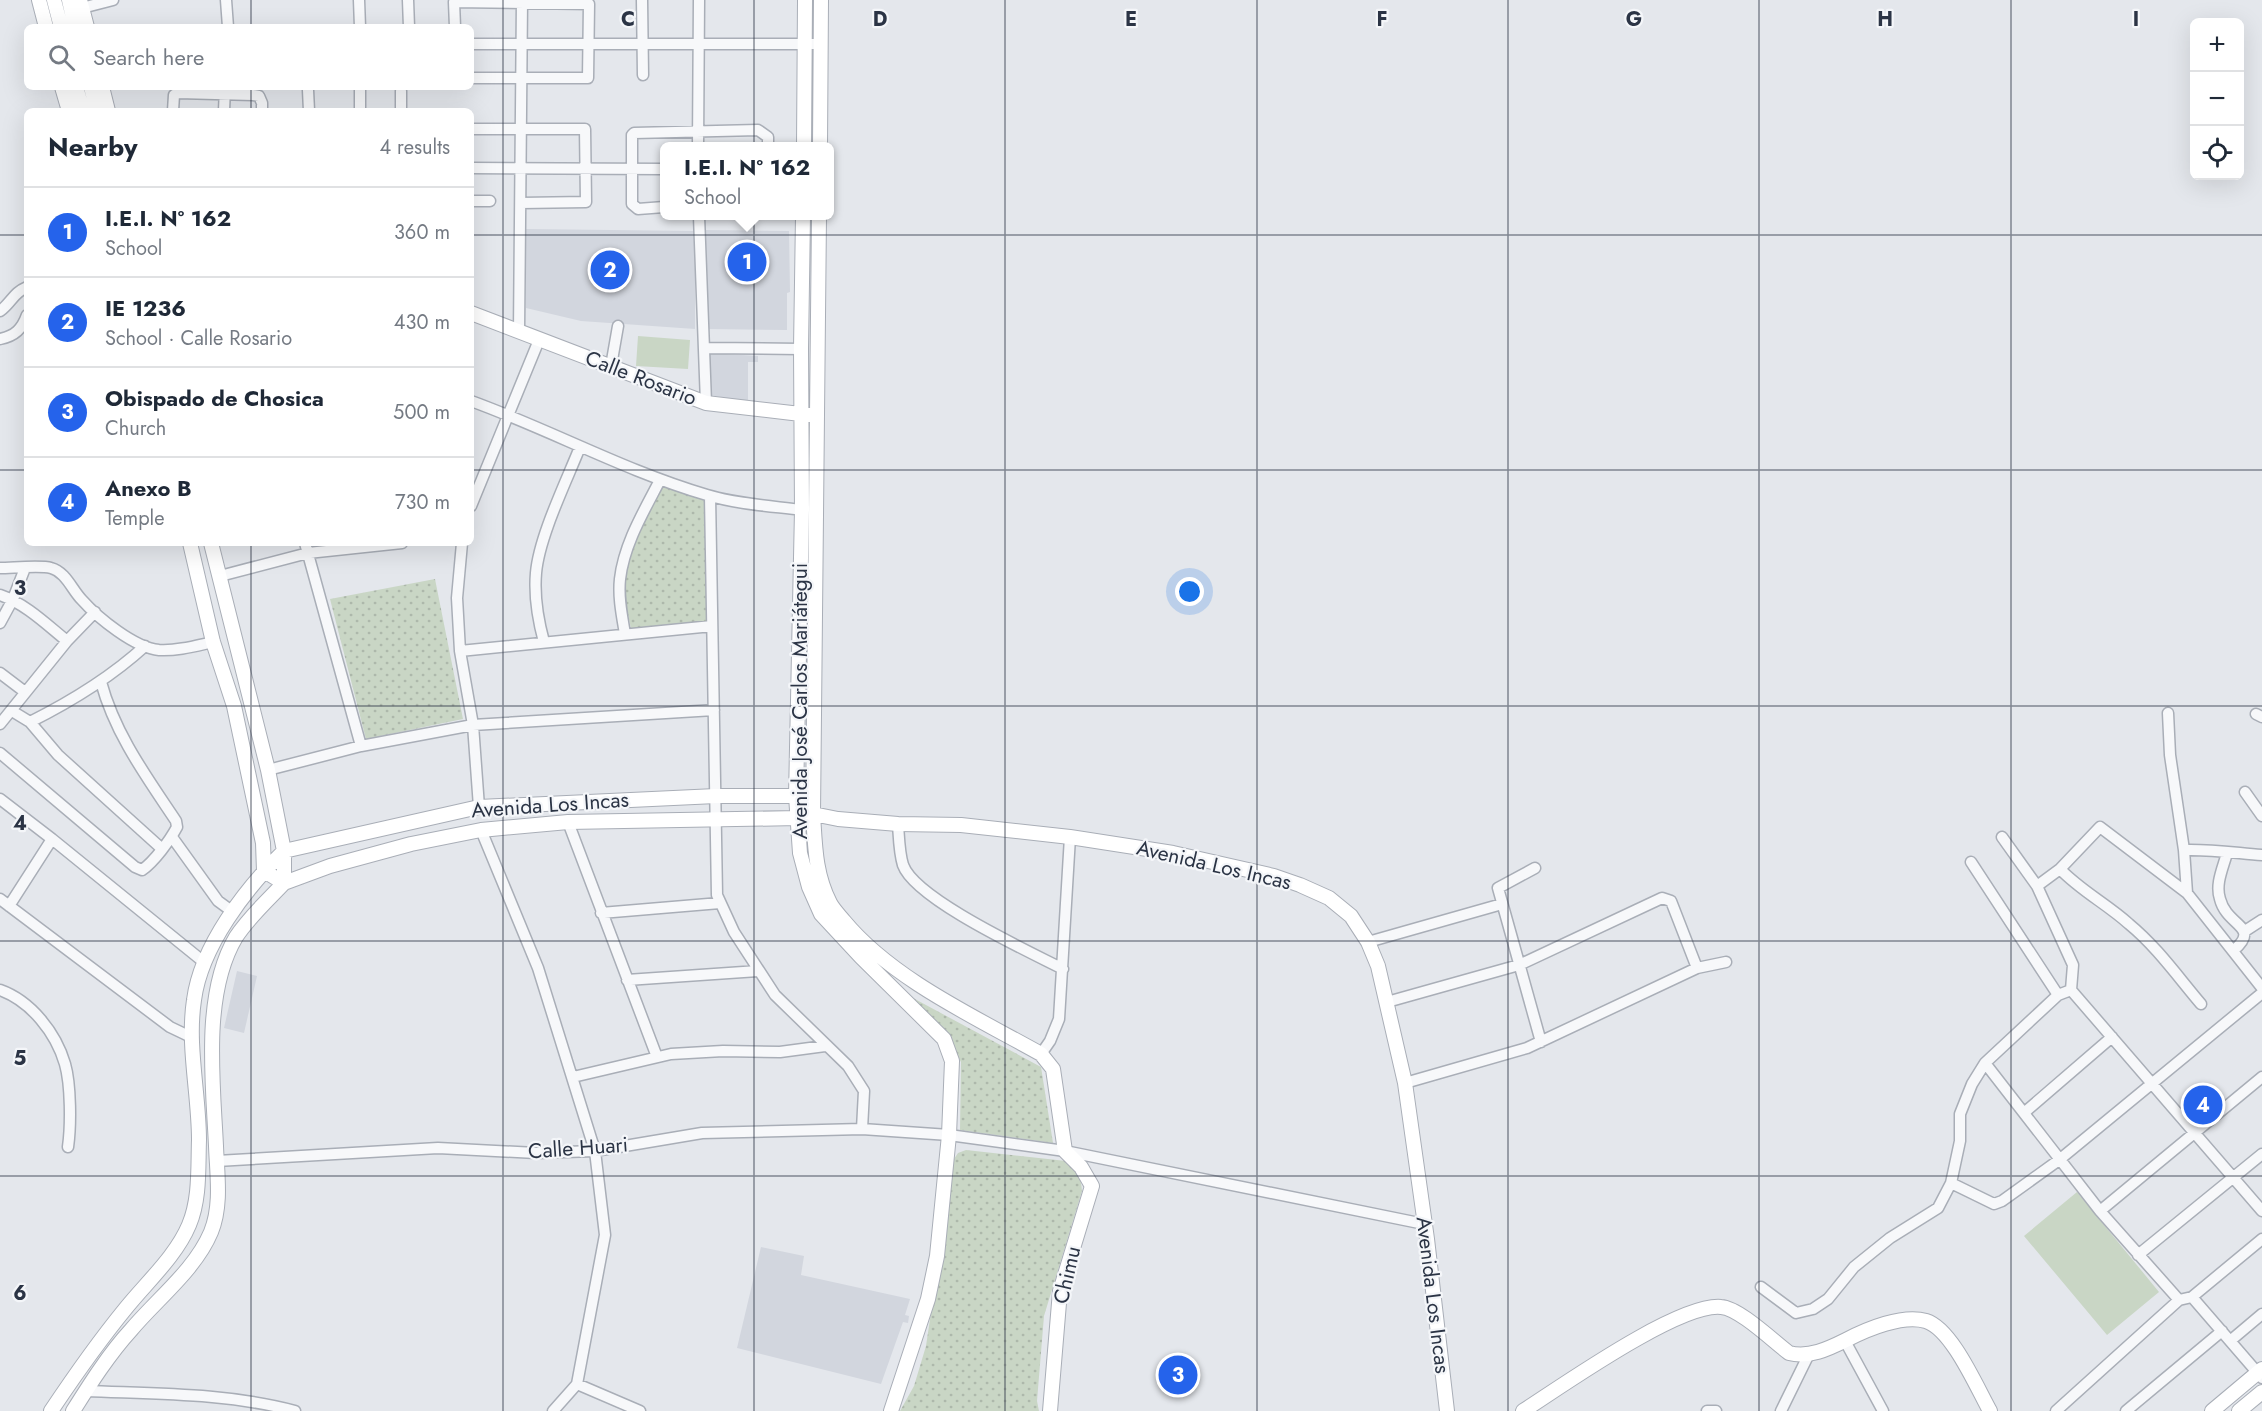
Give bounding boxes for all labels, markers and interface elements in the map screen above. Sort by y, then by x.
text: C [621,5,635,34]
text: D [873,5,887,34]
text: E [1125,5,1137,34]
text: F [1376,5,1388,34]
text: G [1626,5,1642,34]
text: H [1877,5,1893,34]
text: I [2133,5,2139,34]
map controls [2190,18,2244,180]
button: + [2190,18,2244,72]
search box [24,24,474,90]
icon: search [45,41,78,74]
text: Search here [93,41,204,73]
button: − [2190,72,2244,126]
button: locate [2190,126,2244,180]
text: Nearby [48,128,137,166]
text: 4 results [379,133,450,162]
popup [660,142,834,220]
text: I.E.I. N° 162 [684,151,810,183]
text: School [684,183,741,212]
text: I.E.I. N° 162 [105,202,231,234]
text: 1 [62,218,73,247]
text: 360 m [394,218,450,247]
text: School [105,234,162,263]
pin: 1 [728,240,766,284]
pin: 2 [590,248,630,292]
text: IE 1236 [105,292,186,324]
text: 2 [61,308,74,337]
text: 430 m [394,308,450,337]
text: School · Calle Rosario [105,324,292,353]
street label: Calle Rosario [581,343,701,413]
text: Obispado de Chosica [105,382,324,414]
text: 3 [61,398,74,427]
text: 500 m [393,398,450,427]
text: Church [105,414,166,443]
text: Anexo B [105,472,192,504]
text: 4 [61,488,74,517]
text: 730 m [395,488,450,517]
text: Temple [105,504,165,533]
street label: Avenida José Carlos Mariátegui [785,563,815,839]
text: 3 [14,574,26,603]
your location [1175,577,1204,606]
street label: Avenida Los Incas [470,785,630,825]
text: 4 [13,809,27,838]
street label: Avenida Los Incas [1134,833,1294,897]
text: 5 [14,1044,27,1073]
pin: 4 [2184,1082,2222,1128]
street label: Calle Huari [527,1130,629,1166]
street label: Avenida Los Incas [1408,1215,1458,1375]
street label: Chimu [1046,1243,1088,1307]
text: 6 [13,1279,27,1308]
pin: 3 [1158,1352,1198,1398]

